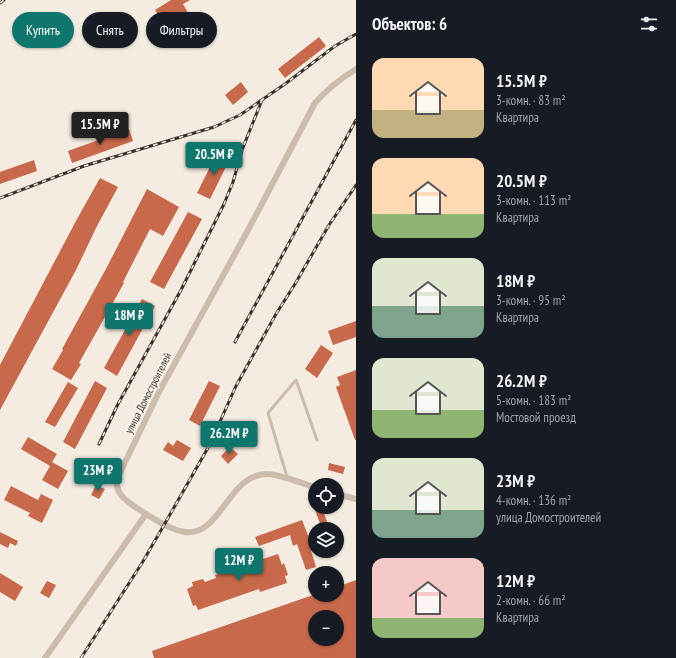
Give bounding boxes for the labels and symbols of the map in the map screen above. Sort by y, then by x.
pin: 15.5M ₽ [63,112,137,146]
pin: 20.5M ₽ [177,142,251,176]
pin: 18M ₽ [101,303,157,337]
street label: улица Домостроителей [122,350,175,436]
pin: 26.2M ₽ [192,421,266,455]
pin: 23M ₽ [70,458,126,492]
pin: 12M ₽ [211,548,267,582]

